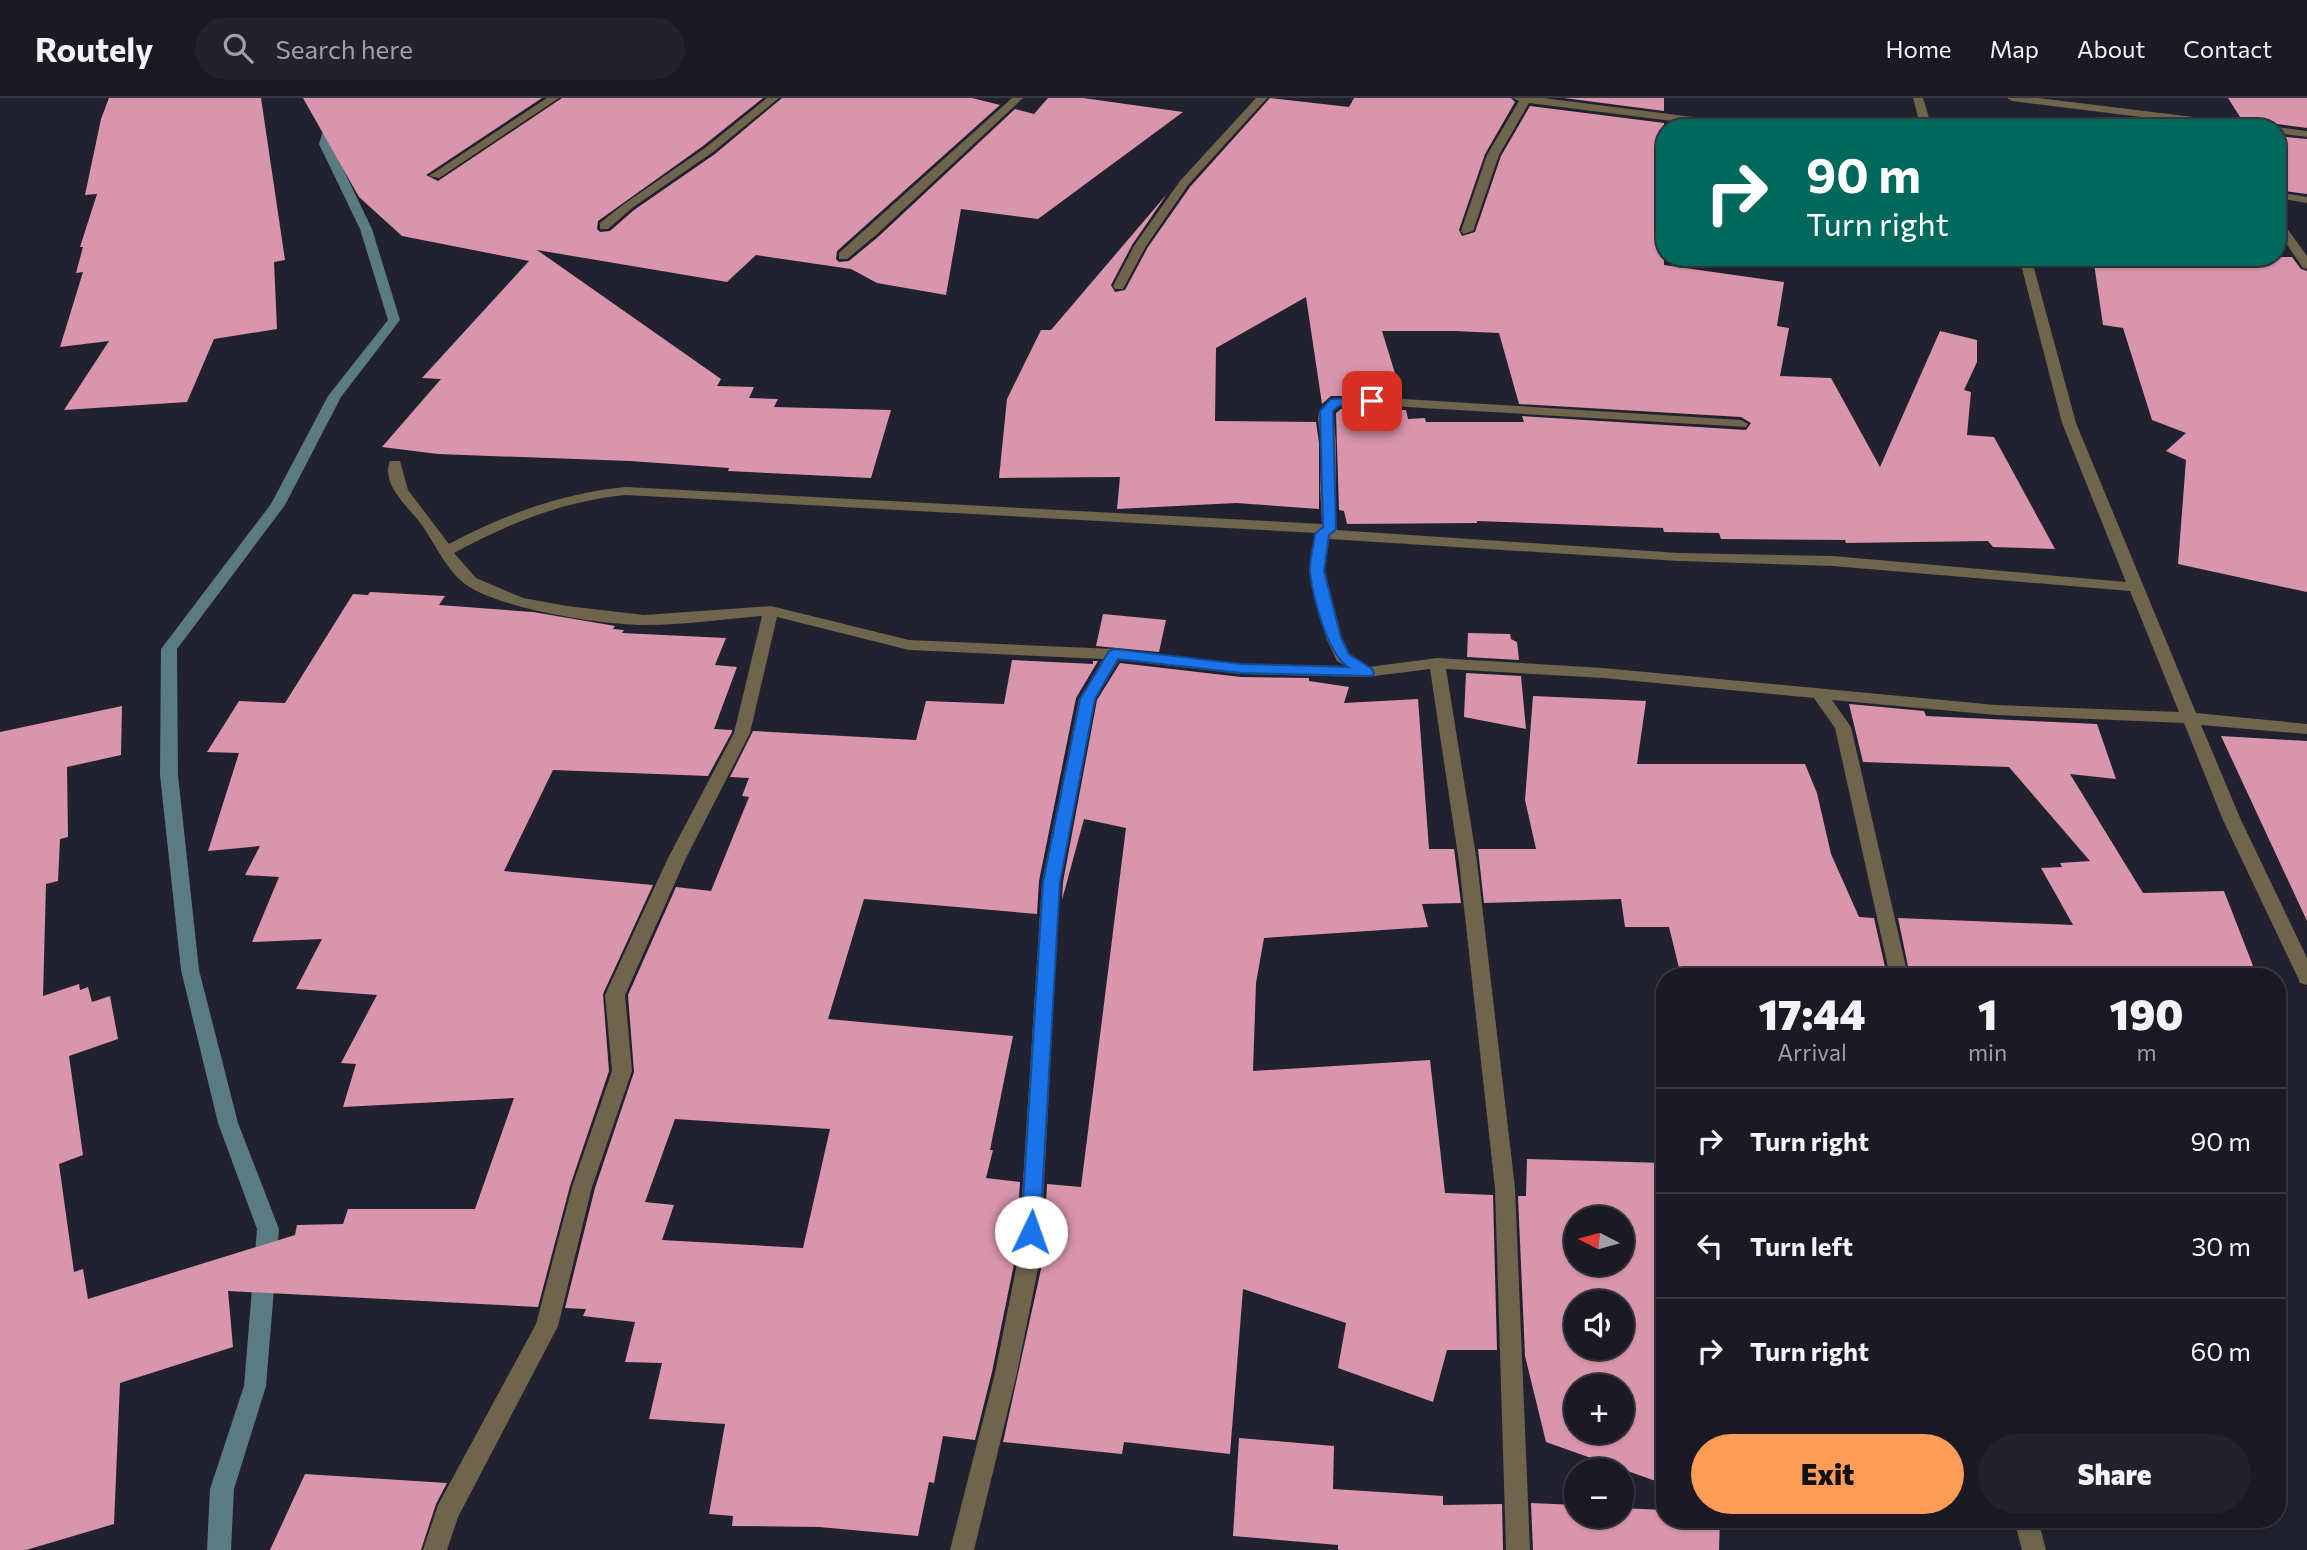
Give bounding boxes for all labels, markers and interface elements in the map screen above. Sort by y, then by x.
search box [195,17,685,80]
text: Routely [35,28,153,69]
icon: search [219,29,257,67]
text: Search here [275,33,413,64]
text: Home [1886,34,1952,63]
text: Map [1990,34,2039,63]
text: About [2077,34,2145,63]
text: Contact [2183,34,2272,63]
text: 90 m [1806,143,1921,203]
icon: right [1691,147,1782,238]
text: Turn right [1806,203,1949,243]
pin [1342,371,1402,431]
icon: arrive [1353,382,1391,420]
text: 17:44 [1758,987,1866,1039]
text: 1 [1978,987,1997,1039]
text: 190 [2110,987,2184,1039]
text: Arrival [1777,1038,1847,1066]
text: min [1968,1038,2007,1066]
text: m [2137,1038,2157,1066]
icon: right [1691,1122,1729,1160]
text: Turn right [1750,1125,1869,1156]
text: 90 m [2191,1125,2251,1156]
position arrow [994,1195,1068,1269]
north arrow [1564,1206,1634,1276]
map controls [1564,1206,1634,1528]
icon: left [1691,1227,1729,1265]
text: Turn left [1750,1230,1853,1261]
text: 30 m [2192,1230,2251,1261]
button: sound [1564,1290,1634,1360]
icon: right [1691,1332,1729,1370]
text: Turn right [1750,1335,1869,1366]
text: 60 m [2191,1335,2251,1366]
button: + [1564,1374,1634,1444]
button: Exit [1691,1434,1964,1514]
button: Share [1978,1434,2251,1514]
button: − [1564,1458,1634,1528]

